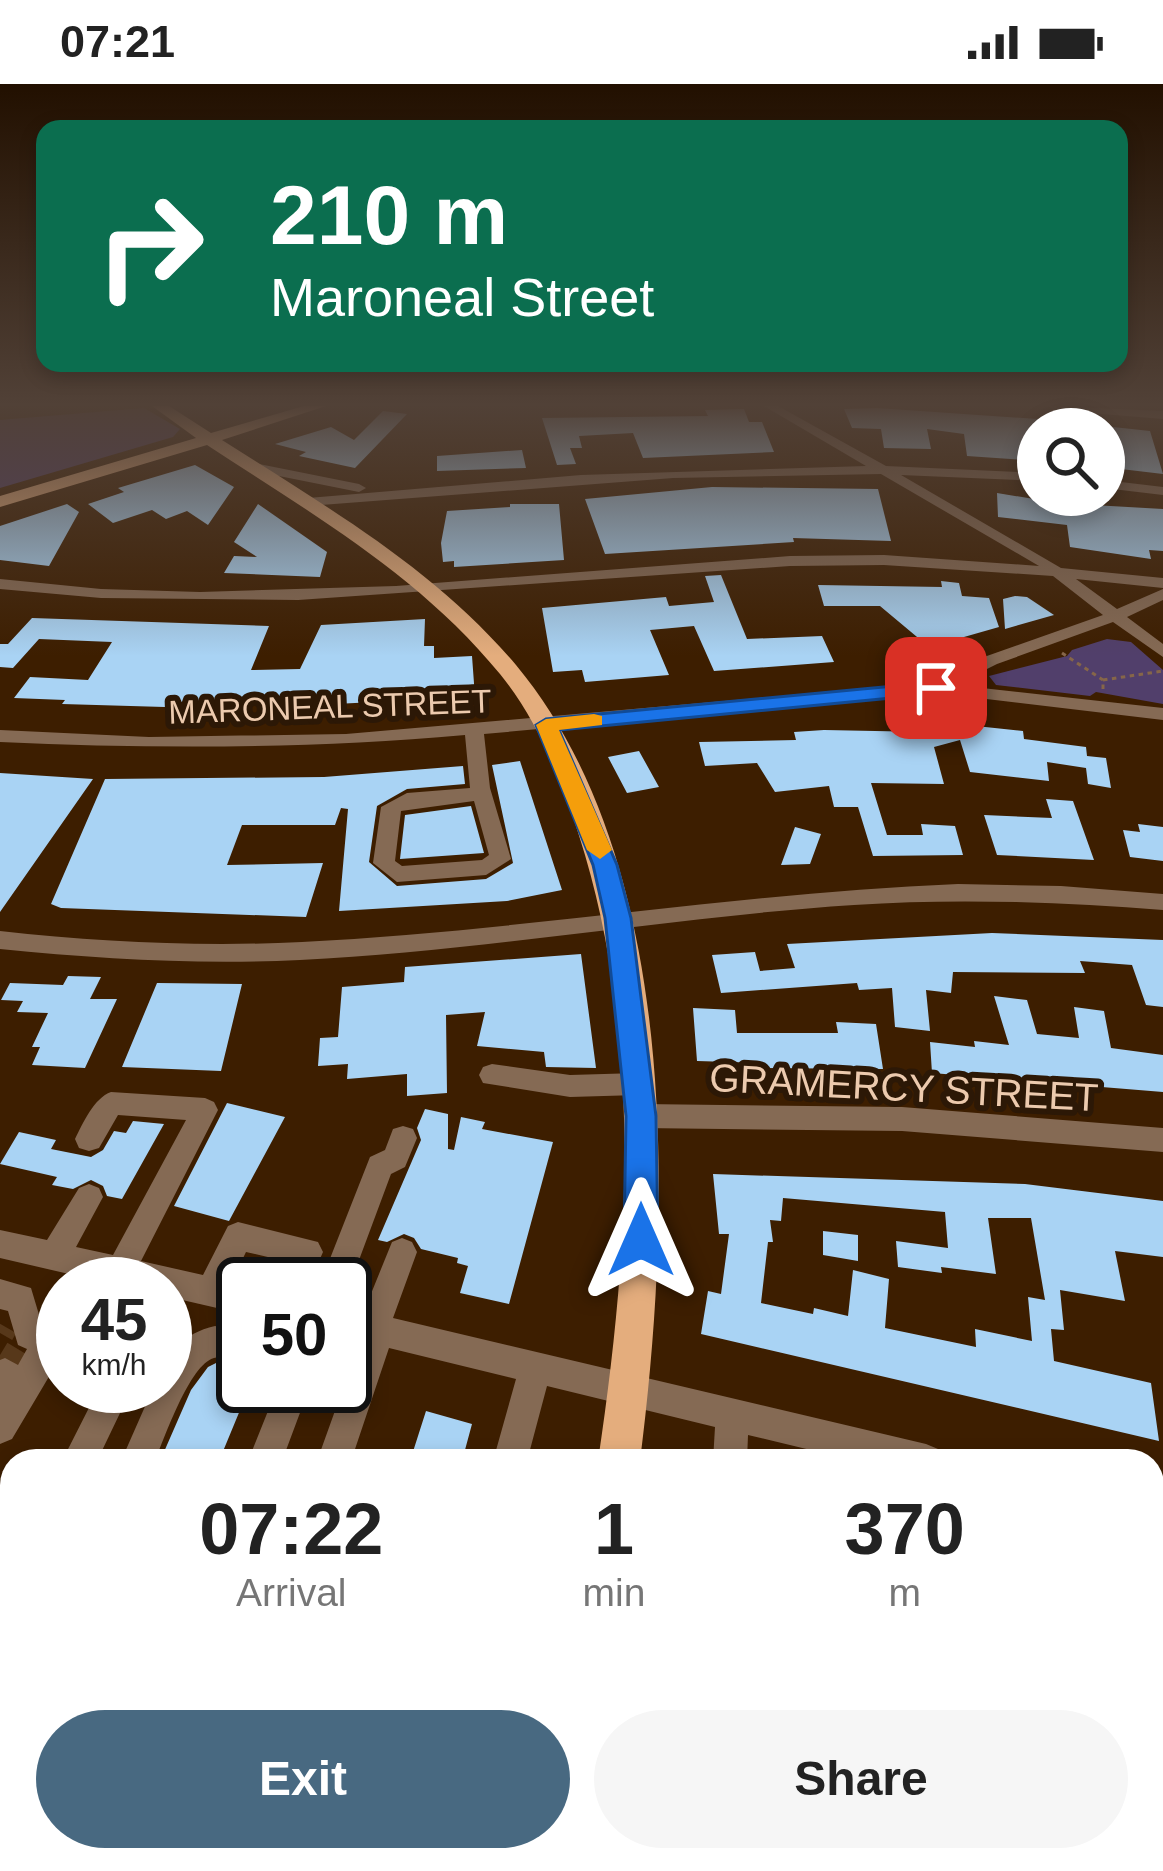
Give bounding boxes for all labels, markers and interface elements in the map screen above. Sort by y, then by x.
text: 07:21 [60,16,175,67]
icon: right [72,168,228,324]
text: 210 m [270,168,508,262]
text: Maroneal Street [270,267,654,327]
map controls [1017,408,1125,516]
button: search [1017,408,1125,516]
pin [885,637,987,739]
icon: arrive [903,655,969,721]
street label: MARONEAL STREET [168,682,492,731]
street label: GRAMERCY STREET [708,1056,1100,1119]
position arrow [578,1177,704,1303]
speed limit sign: 50 [216,1257,372,1413]
text: 45 [81,1286,147,1353]
text: km/h [81,1348,147,1381]
text: 07:22 [199,1489,383,1569]
text: 1 [594,1489,634,1569]
text: 370 [845,1489,965,1569]
text: Arrival [236,1571,347,1614]
text: min [583,1571,645,1614]
text: m [888,1571,921,1614]
button: Exit [36,1710,570,1848]
button: Share [594,1710,1128,1848]

